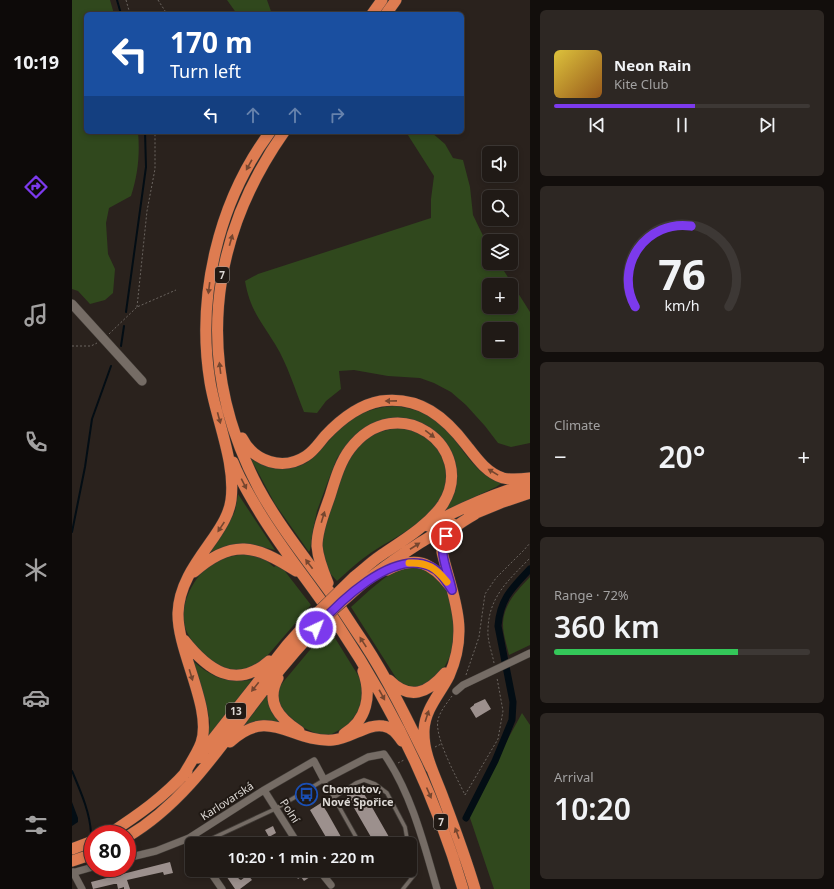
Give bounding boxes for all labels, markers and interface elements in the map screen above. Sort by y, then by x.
text: 170 m [170,23,253,61]
icon: left [104,28,156,80]
text: 10:19 [13,50,59,74]
text: Neon Rain [614,55,691,75]
text: Turn left [170,59,241,83]
text: Kite Club [614,75,668,93]
icon: left [200,104,222,126]
icon: ahead [242,104,264,126]
icon: ahead [284,104,306,126]
icon: right [326,104,348,126]
icon: previous [586,114,608,136]
icon: pause [671,114,693,136]
icon: next [756,114,778,136]
map controls [482,146,518,358]
button: sound [482,146,518,182]
one-way arrow [246,159,252,171]
icon: directions [22,173,50,201]
button: search [482,190,518,226]
one-way arrow [228,233,234,245]
button: layers [482,234,518,270]
text: 76 [658,245,706,301]
road number: 7 [215,267,229,283]
button: + [482,278,518,314]
one-way arrow [206,282,212,294]
text: km/h [664,295,700,314]
icon: music [22,301,50,329]
button: − [482,322,518,358]
one-way arrow [217,362,223,374]
one-way arrow [384,398,397,404]
one-way arrow [216,412,222,425]
text: Climate [554,416,600,434]
icon: phone [22,428,50,456]
one-way arrow [424,430,435,438]
text: 20° [658,436,706,477]
text: − [554,441,567,471]
text: + [797,441,810,471]
one-way arrow [487,469,499,476]
one-way arrow [240,478,247,490]
one-way arrow [320,511,326,523]
pin [429,519,463,553]
one-way arrow [217,522,225,532]
icon: arrive [435,525,457,547]
one-way arrow [410,542,420,550]
icon: climate [22,556,50,584]
one-way arrow [305,559,313,569]
text: Range · 72% [554,586,629,604]
text: 360 km [554,606,660,647]
position arrow [295,607,337,649]
one-way arrow [359,637,367,647]
one-way arrow [188,669,194,681]
one-way arrow [250,681,259,692]
icon: car [22,684,50,712]
one-way arrow [378,689,385,701]
road number: 13 [226,703,246,719]
one-way arrow [424,710,430,722]
text: Arrival [554,768,594,786]
street label: Karlovarská [197,778,256,823]
place label: Chomutov, Nové Spořice [322,781,394,809]
bus stop icon: Chomutov, Nové Spořice [293,782,319,808]
one-way arrow [426,787,433,799]
text: 10:20 [554,788,631,829]
street label: Polní [277,796,304,827]
icon: filters [22,811,50,839]
road number: 7 [434,814,448,830]
speed limit sign: 80 [84,825,136,877]
one-way arrow [453,827,459,839]
text: 10:20 · 1 min · 220 m [227,847,375,867]

